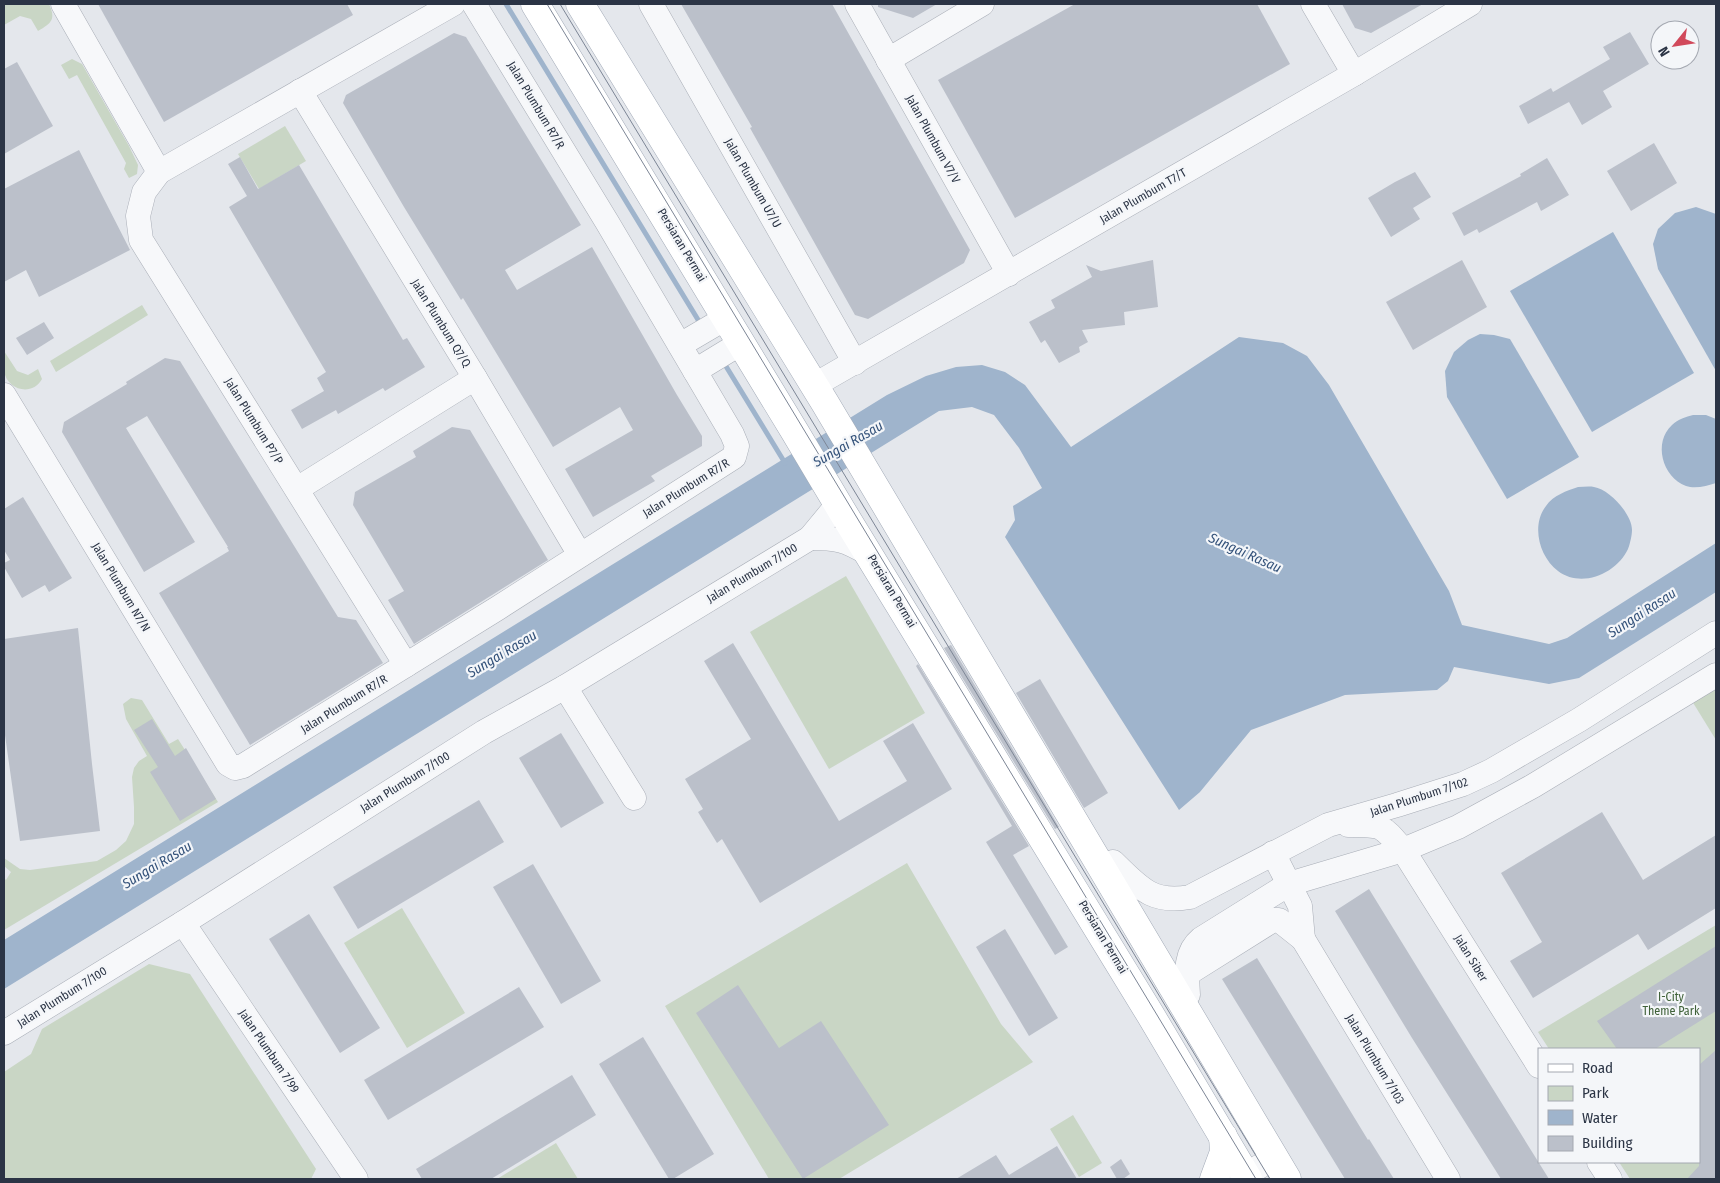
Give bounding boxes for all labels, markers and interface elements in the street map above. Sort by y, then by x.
north arrow [1650,20,1700,70]
text: N [1655,43,1674,59]
street label: Jalan Plumbum R7/R [504,59,568,152]
street label: Jalan Plumbum V7/V [903,92,964,186]
street label: Jalan Plumbum U7/U [722,136,784,230]
street label: Jalan Plumbum T7/T [1097,165,1189,227]
street label: Persiaran Permai [655,206,709,284]
street label: Jalan Plumbum Q7/Q [408,276,474,370]
street label: Jalan Plumbum P7/P [222,375,286,467]
water label: Sungai Rasau [809,417,886,471]
street label: Jalan Plumbum R7/R [640,455,732,520]
water label: Sungai Rasau [1205,529,1284,577]
street label: Jalan Plumbum N7/N [89,540,153,634]
street label: Jalan Plumbum 7/100 [704,540,800,606]
street label: Persiaran Permai [865,552,919,630]
water label: Sungai Rasau [1604,585,1679,642]
water label: Sungai Rasau [463,627,540,682]
street label: Jalan Plumbum R7/R [298,671,390,736]
street label: Jalan Plumbum 7/100 [358,749,452,815]
street label: Jalan Plumbum 7/102 [1368,775,1470,819]
water label: Sungai Rasau [118,838,195,893]
street label: Persiaran Permai [1076,898,1130,976]
street label: Jalan Siber [1451,932,1491,985]
street label: Jalan Plumbum 7/100 [15,964,109,1030]
park label: I-City Theme Park [1642,990,1700,1018]
street label: Jalan Plumbum 7/99 [236,1007,302,1096]
street label: Jalan Plumbum 7/103 [1343,1012,1407,1106]
legend [1538,1048,1700,1163]
text: Road [1582,1059,1613,1077]
text: Park [1582,1084,1609,1102]
text: Water [1582,1109,1618,1127]
text: Building [1582,1134,1633,1152]

